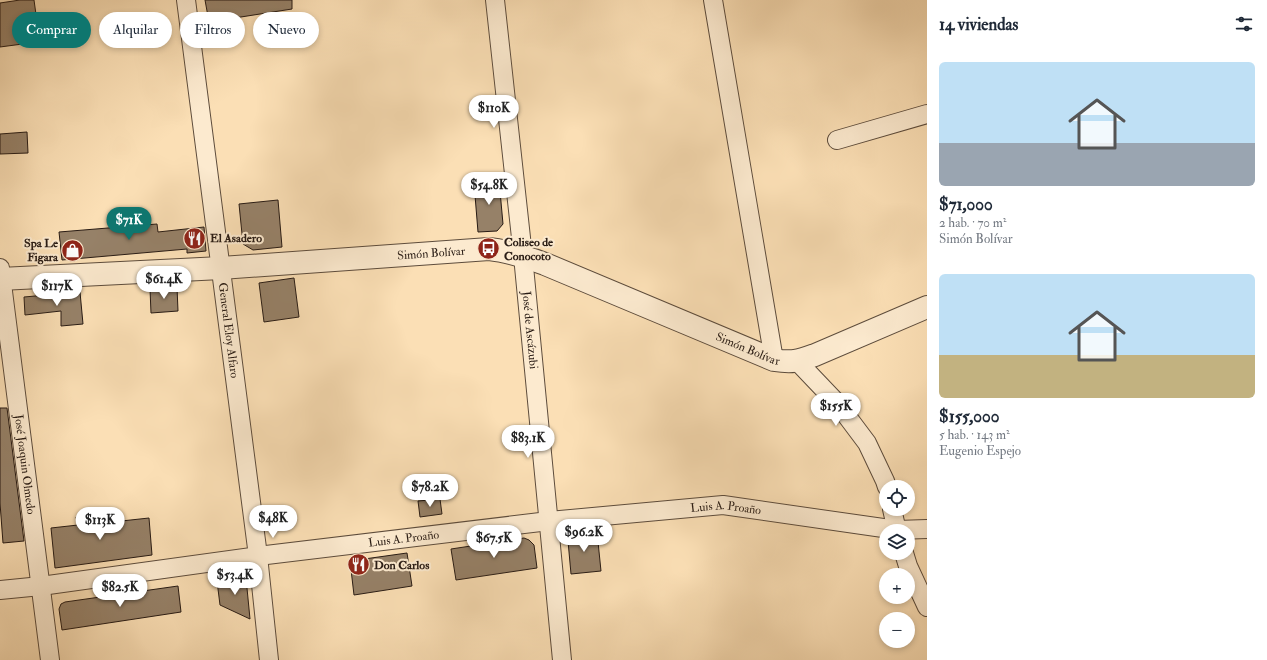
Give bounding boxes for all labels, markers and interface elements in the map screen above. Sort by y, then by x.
chip: Comprar [12,12,91,48]
chip: Alquilar [99,12,172,48]
chip: Filtros [180,12,245,48]
chip: Nuevo [253,12,319,48]
icon: filters [1233,13,1255,35]
text: 14 viviendas [939,14,1018,35]
icon: home [1061,88,1133,160]
pin: $110K [466,95,522,129]
text: $110K [478,100,510,116]
pin: $54.8K [456,172,522,206]
text: $54.8K [470,177,508,193]
text: $71,000 [939,194,993,215]
pin: $71K [105,207,153,241]
text: $71K [115,212,143,228]
text: 2 hab. · 70 m² [939,215,1007,231]
restaurant icon: El Asadero [182,225,208,251]
place label: El Asadero [210,231,262,246]
text: Simón Bolívar [939,231,1013,247]
place label: Coliseo de Conocoto [504,235,554,264]
place label: Spa Le Figara [24,236,59,265]
bus stop icon: Coliseo de Conocoto [476,236,502,262]
shop icon: Spa Le Figara [60,237,86,263]
street label: Simón Bolívar [397,244,466,263]
pin: $61.4K [131,266,197,300]
text: $61.4K [145,271,183,287]
pin: $117K [29,273,85,307]
text: $117K [41,278,73,294]
street label: General Eloy Alfaro [215,282,242,379]
street label: José de Ascázubi [518,290,541,370]
icon: home [1061,300,1133,372]
street label: Simón Bolívar [713,329,781,369]
pin: $155K [808,393,864,427]
text: $155K [820,398,852,414]
text: $155,000 [939,406,1000,427]
street label: José Joaquin Olmedo [11,413,38,516]
pin: $83.1K [495,425,561,459]
text: 5 hab. · 143 m² [939,427,1010,443]
text: $83.1K [511,430,545,446]
text: Eugenio Espejo [939,443,1021,459]
pin: $78.2K [397,474,463,508]
text: $78.2K [411,479,449,495]
map controls [879,480,915,648]
button: locate [879,480,915,516]
street label: Luis A. Proaño [690,498,762,518]
pin: $48K [249,505,297,539]
pin: $113K [72,507,128,541]
text: $48K [258,510,288,526]
text: $113K [85,512,115,528]
pin: $96.2K [551,519,617,553]
text: $96.2K [565,524,603,540]
button: layers [879,524,915,560]
pin: $67.5K [461,525,527,559]
street label: Luis A. Proaño [367,527,440,551]
text: $67.5K [476,530,512,546]
restaurant icon: Don Carlos [346,552,372,578]
place label: Don Carlos [374,558,429,573]
pin: $53.4K [202,562,268,596]
text: $53.4K [217,567,253,583]
button: + [879,568,915,604]
pin: $82.5K [87,574,153,608]
text: $82.5K [101,579,139,595]
button: − [879,612,915,648]

